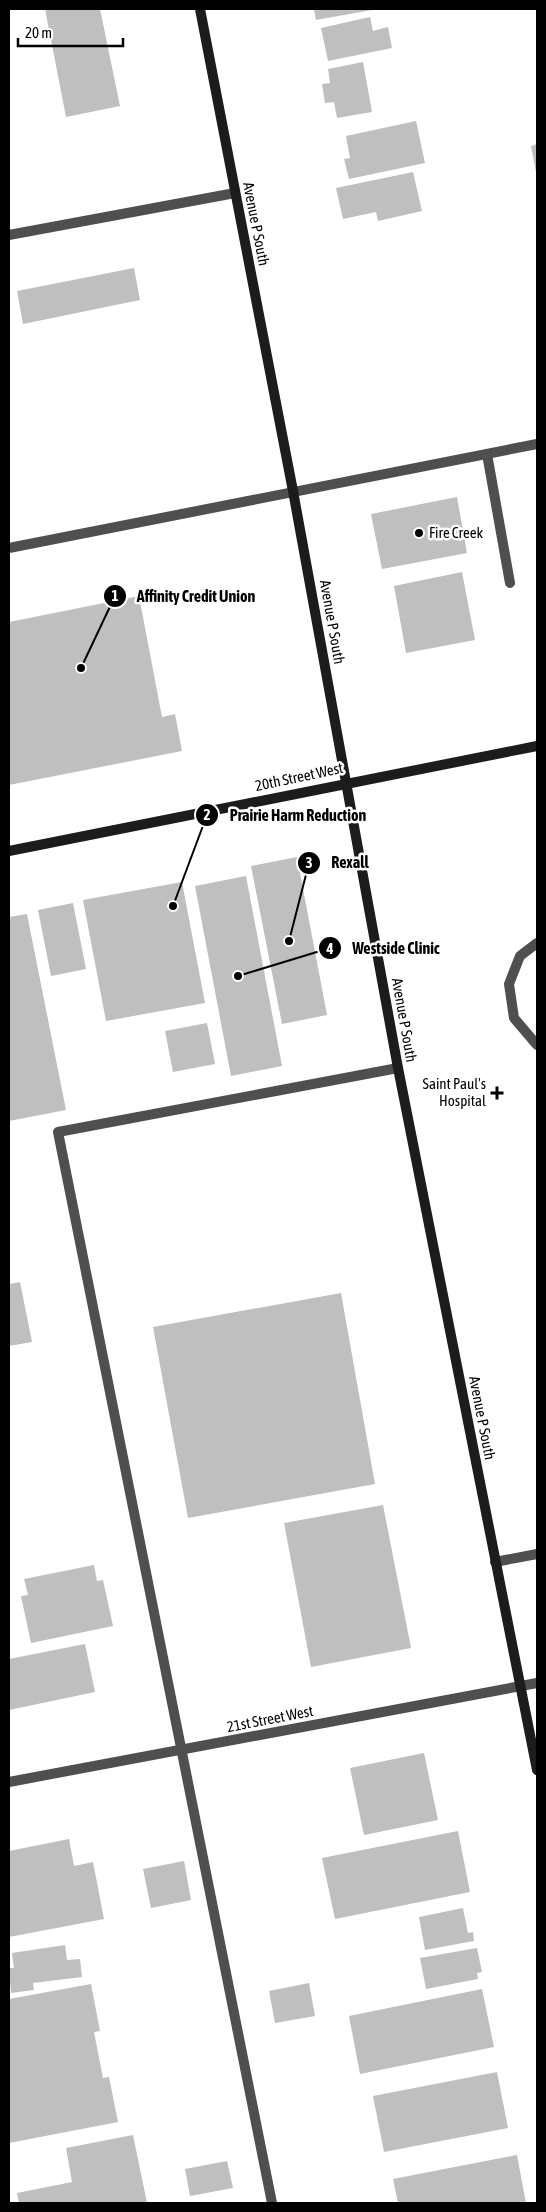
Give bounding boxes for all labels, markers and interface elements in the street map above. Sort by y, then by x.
scale bar [18,15,122,47]
text: 20 m [25,24,52,41]
street label: Avenue P South [240,180,273,267]
place label: Fire Creek [429,524,484,541]
marker: Fire Creek [413,527,425,539]
street label: Avenue P South [317,578,348,665]
callout: Affinity Credit Union [102,580,266,611]
text: 1 [111,587,119,604]
text: Affinity Credit Union [136,587,255,605]
street label: 20th Street West [253,759,344,794]
callout: Prairie Harm Reduction [195,799,376,830]
text: 2 [203,806,211,823]
text: Prairie Harm Reduction [230,806,366,824]
callout: Rexall [297,847,379,878]
text: Rexall [331,853,369,871]
text: 3 [305,854,313,871]
callout: Westside Clinic [318,933,450,964]
text: Westside Clinic [351,939,440,957]
text: 4 [325,940,334,957]
street label: Avenue P South [389,976,420,1063]
place label: Saint Paul's Hospital [423,1075,486,1109]
marker: Saint Paul's Hospital [490,1086,504,1100]
street label: Avenue P South [466,1374,499,1461]
street label: 21st Street West [225,1702,315,1735]

